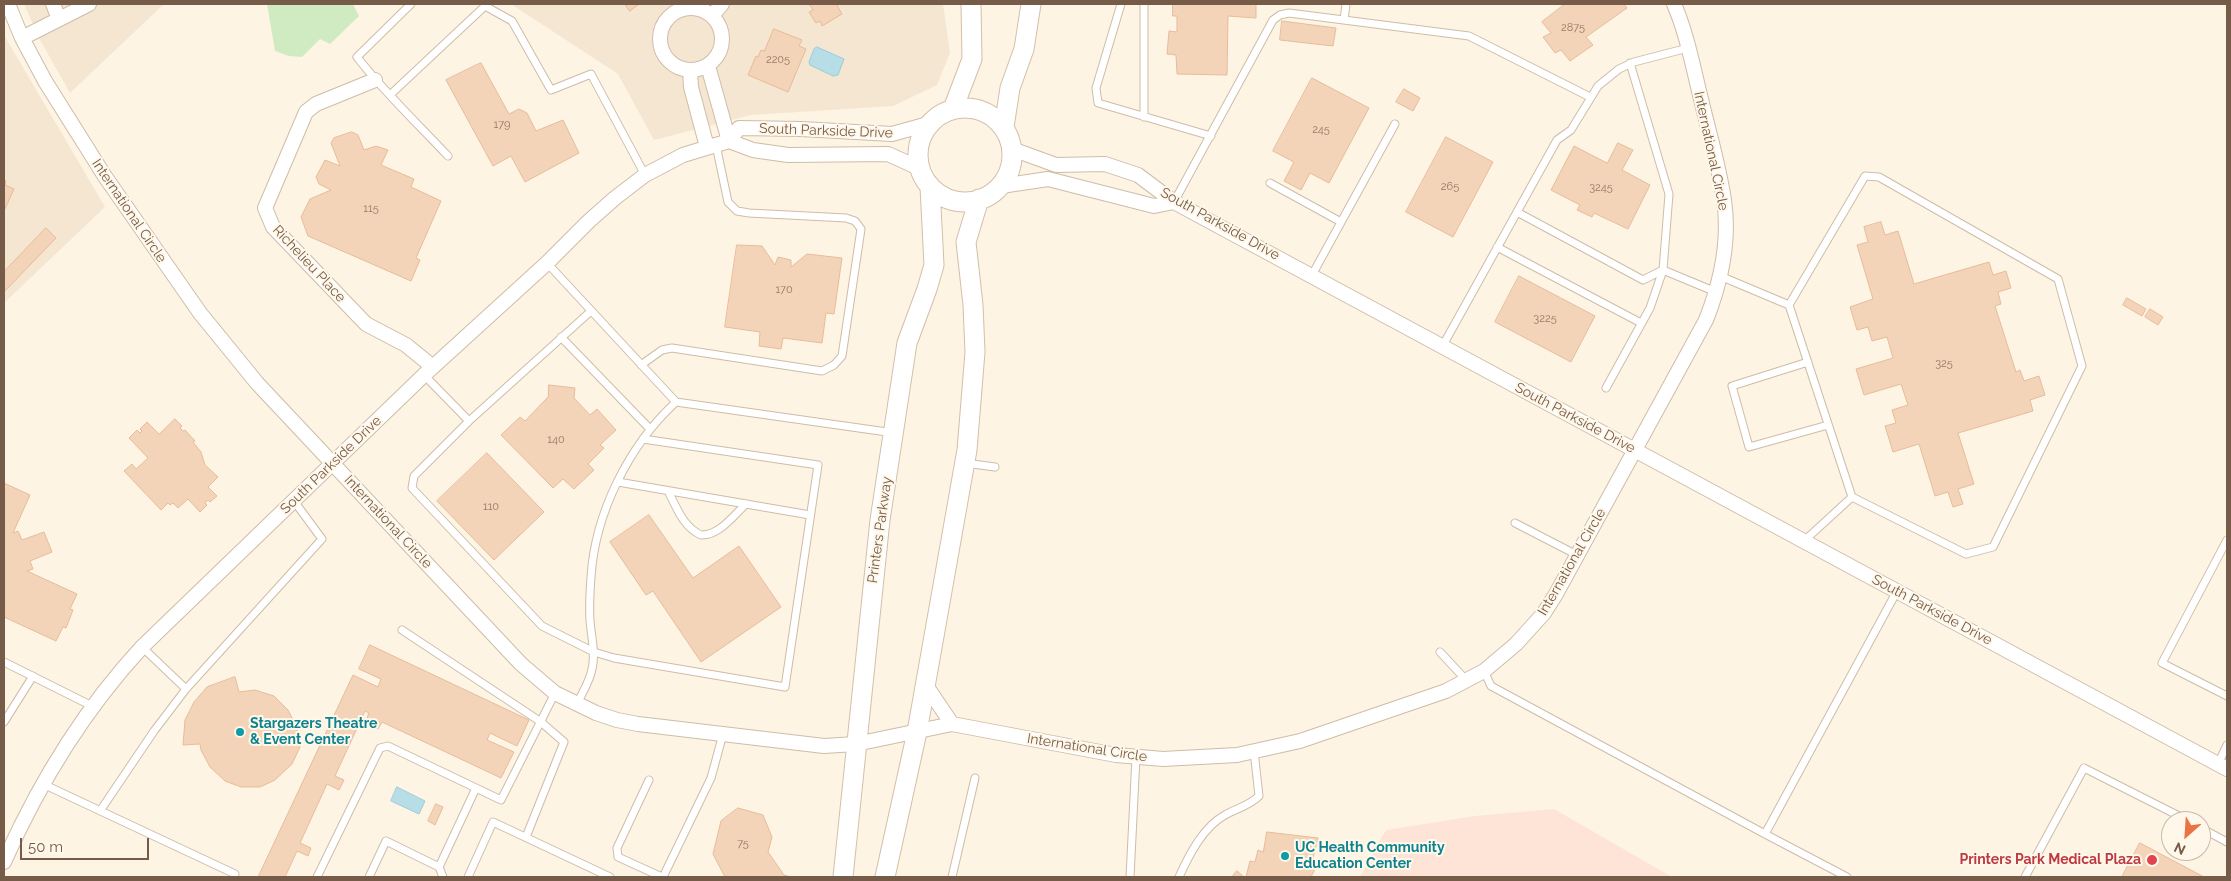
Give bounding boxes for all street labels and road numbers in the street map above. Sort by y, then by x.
street label: International Circle [1690,90,1732,212]
street label: South Parkside Drive [759,120,893,142]
street label: International Circle [88,156,170,266]
street label: South Parkside Drive [1157,184,1283,264]
street label: Richelieu Place [269,222,349,306]
street label: South Parkside Drive [1512,379,1638,457]
street label: South Parkside Drive [277,412,385,518]
street label: International Circle [340,472,436,572]
street label: Printers Parkway [864,476,896,584]
street label: International Circle [1534,505,1610,619]
street label: South Parkside Drive [1869,571,1995,649]
street label: International Circle [1026,730,1148,766]

